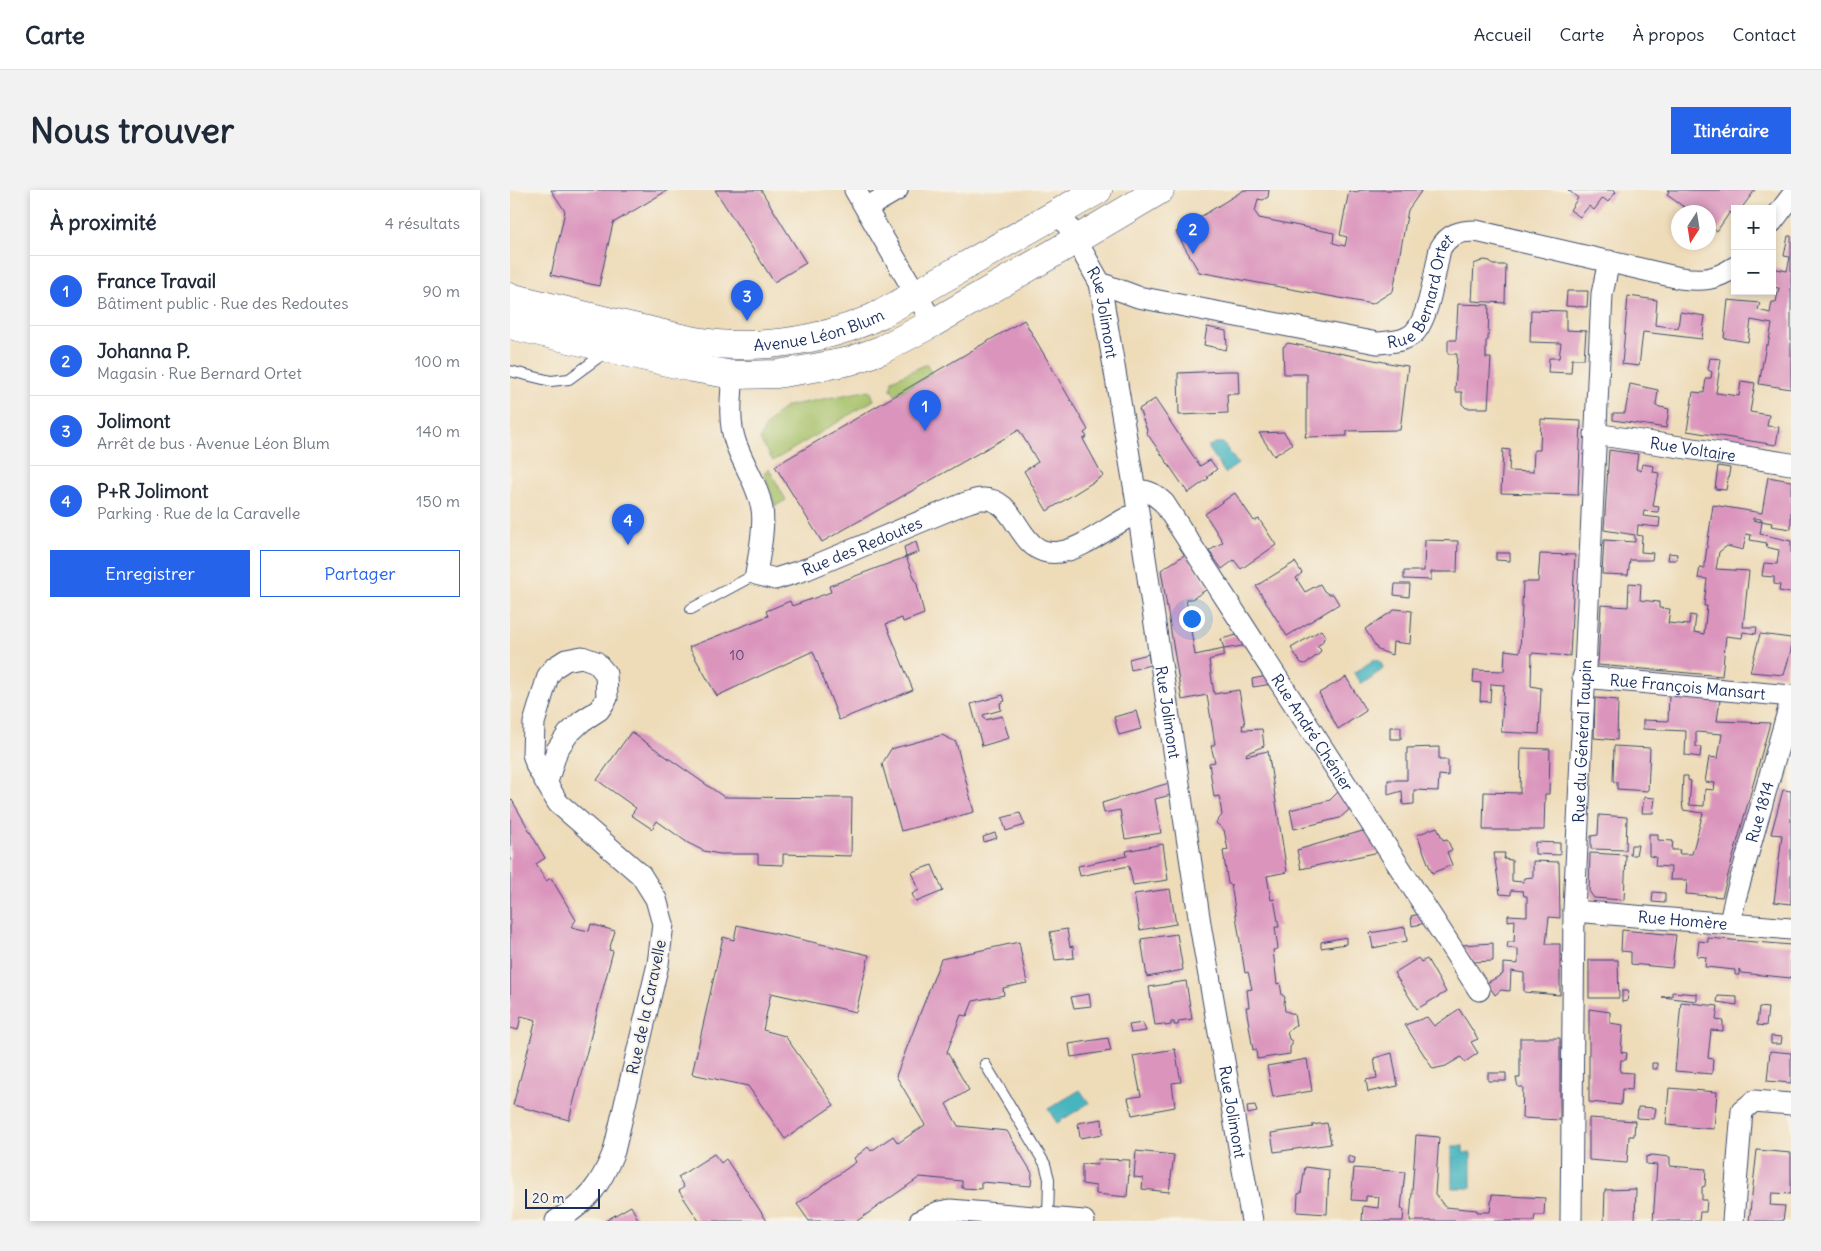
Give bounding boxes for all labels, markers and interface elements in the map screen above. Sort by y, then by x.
text: Carte [25,20,85,50]
text: Accueil [1474,23,1532,46]
text: Carte [1560,23,1605,46]
text: À propos [1633,23,1704,46]
text: Contact [1732,23,1796,46]
button: Itinéraire [1671,107,1791,154]
text: Nous trouver [30,108,234,152]
north arrow [1671,205,1716,250]
map controls [1731,205,1776,295]
button: + [1731,205,1776,250]
text: À proximité [50,209,157,236]
text: 4 résultats [385,213,460,233]
pin: 2 [1177,213,1209,254]
street label: Rue Bernard Ortet [1386,229,1457,352]
button: − [1731,250,1776,295]
street label: Rue Jolimont [1083,263,1123,361]
text: France Travail [97,269,216,293]
pin: 3 [731,280,763,321]
text: 1 [63,281,69,301]
text: 90 m [422,281,460,301]
text: Bâtiment public · Rue des Redoutes [97,293,349,313]
street label: Avenue Léon Blum [753,304,887,355]
text: Johanna P. [97,339,190,363]
text: 2 [62,351,70,371]
text: 100 m [415,351,460,371]
text: Magasin · Rue Bernard Ortet [97,363,302,383]
pin: 1 [909,390,941,431]
text: Jolimont [97,409,170,433]
text: 3 [61,421,71,441]
text: 140 m [416,421,460,441]
text: Arrêt de bus · Avenue Léon Blum [97,433,330,453]
street label: Rue Voltaire [1649,433,1737,465]
text: P+R Jolimont [97,479,208,503]
text: 4 [61,491,71,511]
text: 150 m [416,491,460,511]
text: Parking · Rue de la Caravelle [97,503,300,523]
pin: 4 [612,504,644,545]
street label: Rue des Redoutes [799,512,925,580]
button: Enregistrer [50,550,250,597]
button: Partager [260,550,460,597]
your location [1179,606,1205,632]
house number: 10 [730,646,744,664]
street label: Rue du Général Taupin [1568,659,1595,823]
street label: Rue Jolimont [1151,664,1185,760]
street label: Rue François Mansart [1609,669,1767,704]
street label: Rue André Chénier [1267,670,1358,795]
street label: Rue 1814 [1741,779,1778,845]
street label: Rue Homère [1637,906,1728,934]
street label: Rue de la Caravelle [622,938,670,1076]
street label: Rue Jolimont [1215,1064,1251,1160]
scale bar [525,1186,600,1209]
text: 20 m [532,1189,565,1207]

